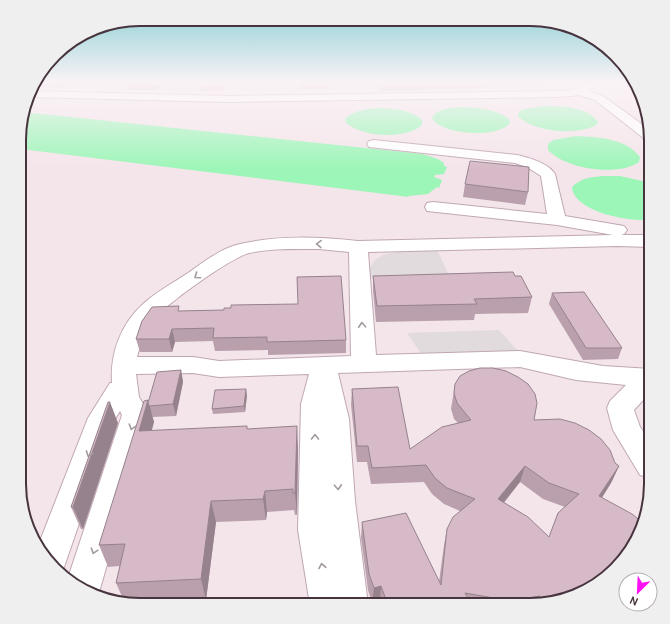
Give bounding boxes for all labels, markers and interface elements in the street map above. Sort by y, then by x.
one-way arrow [316,239,322,248]
one-way arrow [194,271,201,278]
one-way arrow [357,322,366,328]
one-way arrow [128,423,137,430]
one-way arrow [311,434,319,440]
one-way arrow [85,451,93,458]
one-way arrow [334,484,343,490]
one-way arrow [90,548,99,555]
one-way arrow [318,563,326,570]
north arrow [618,572,658,612]
text: N [628,593,640,609]

